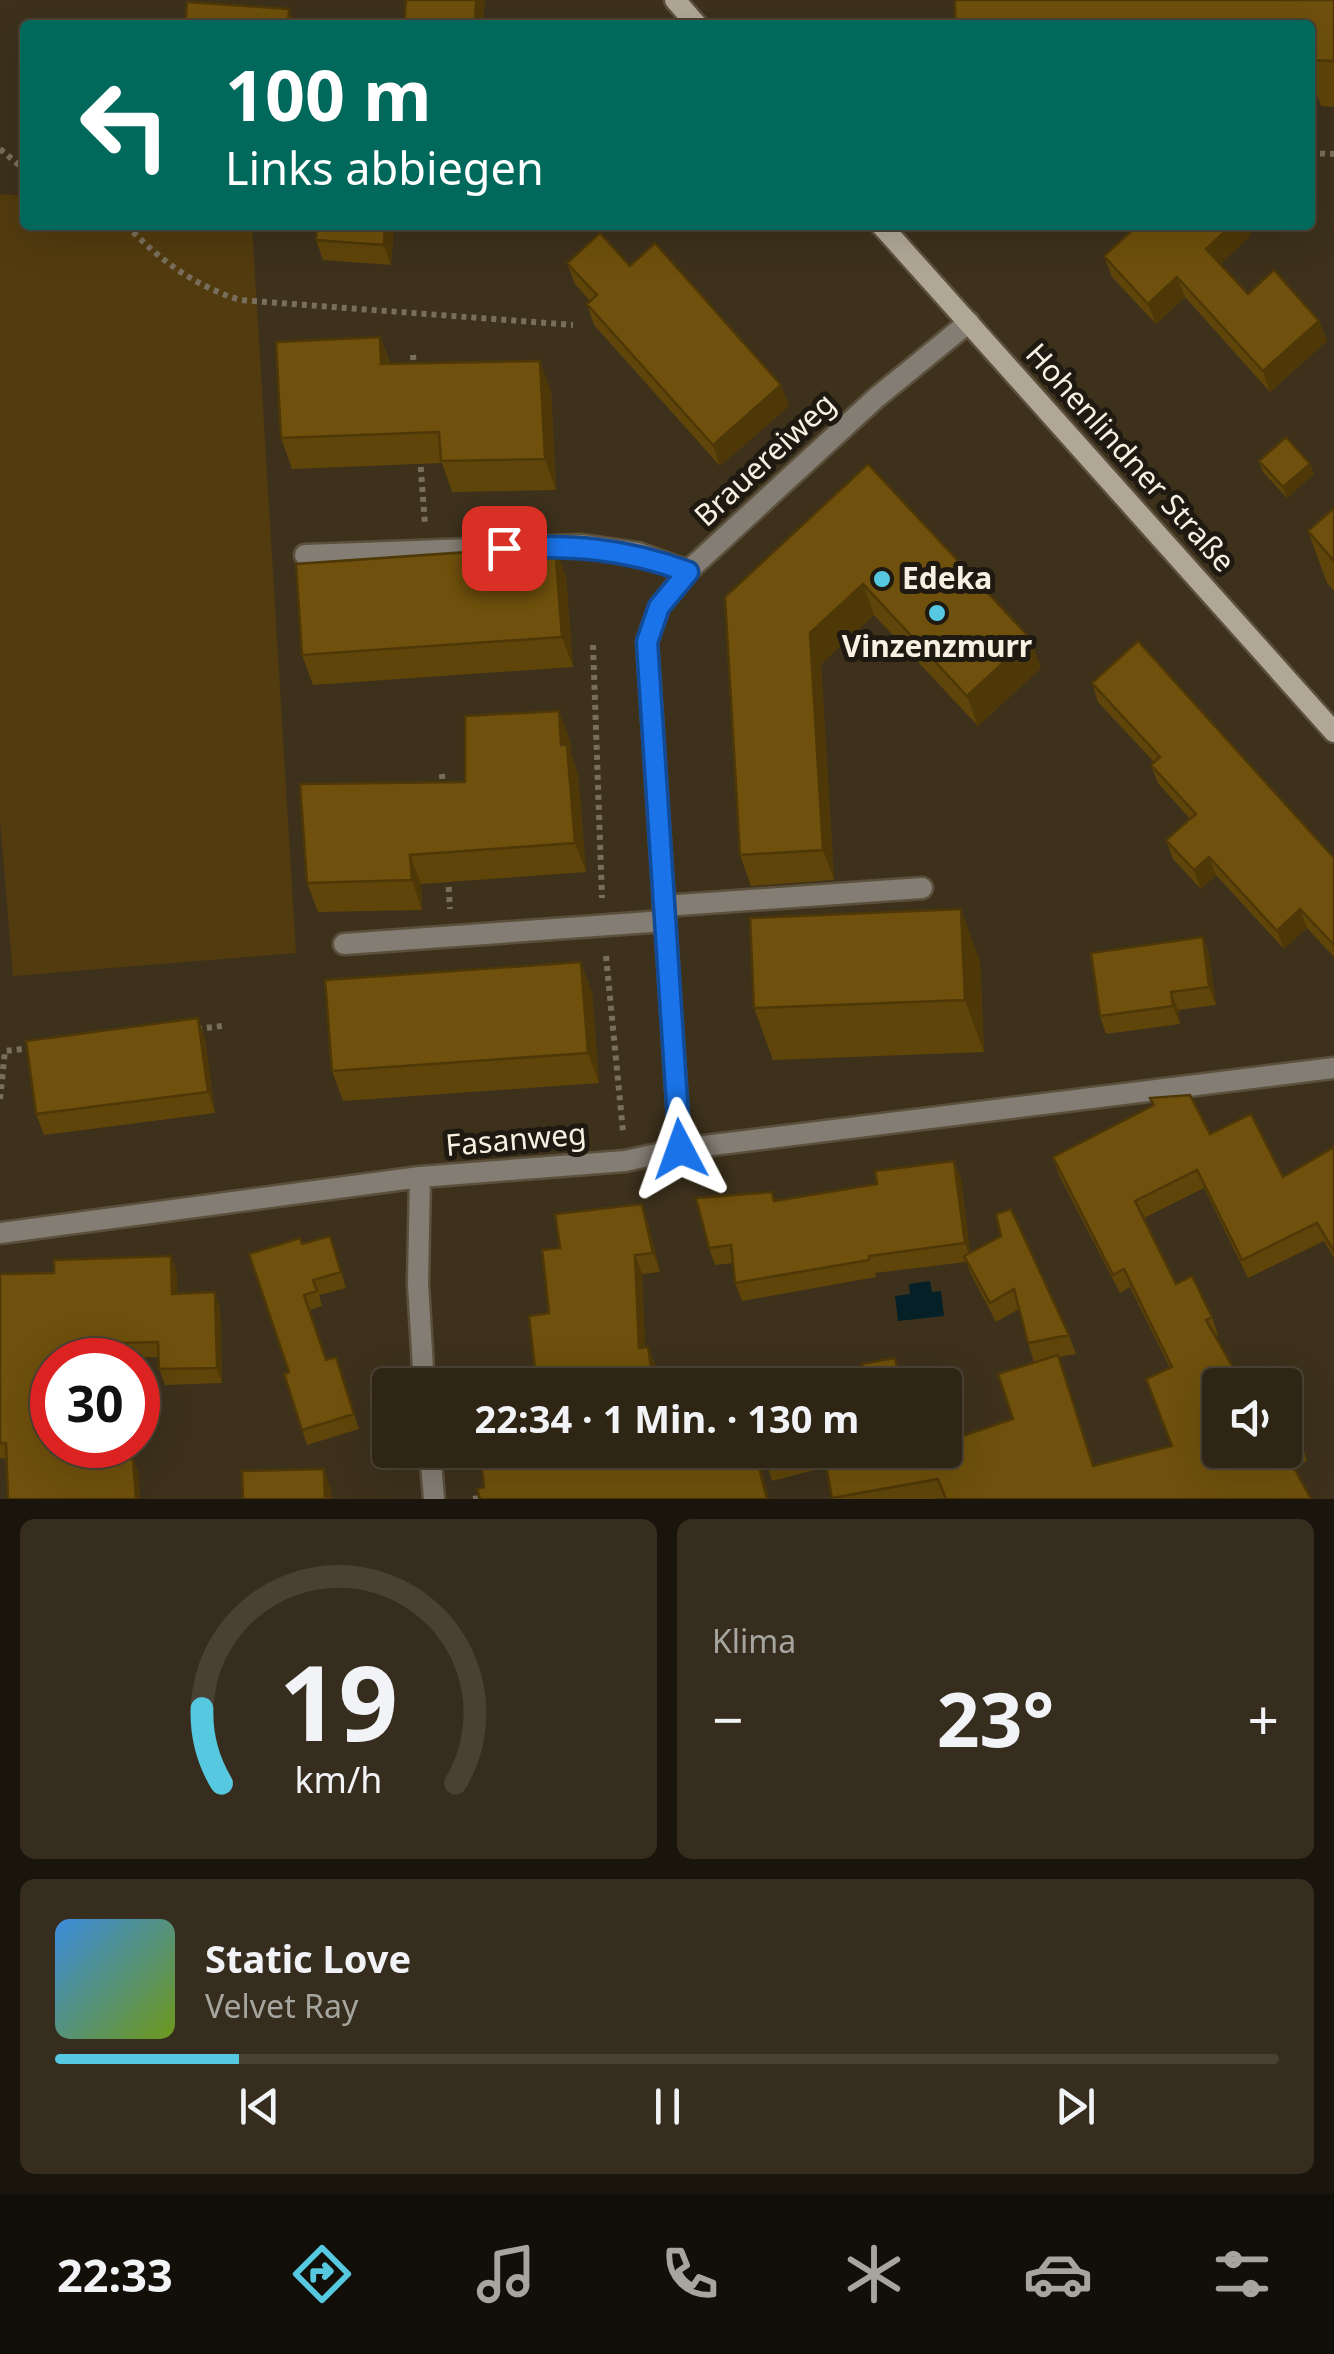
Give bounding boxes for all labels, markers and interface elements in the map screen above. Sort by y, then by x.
text: 100 m [225,46,432,142]
icon: left [60,60,190,190]
text: Links abbiegen [225,137,544,198]
street label: Hohenlindner Straße [1017,334,1245,580]
street label: Brauereiweg [685,383,843,535]
pin [462,506,547,591]
icon: arrive [477,521,532,576]
place label: Edeka [902,557,992,598]
marker: Edeka [871,568,893,590]
marker: Vinzenzmurr [926,602,948,624]
place label: Vinzenzmurr [842,625,1033,666]
position arrow [628,1097,732,1201]
street label: Fasanweg [444,1112,588,1165]
speed limit sign: 30 [30,1338,160,1468]
map controls [1202,1368,1302,1468]
button: sound [1202,1368,1302,1468]
text: 22:34 · 1 Min. · 130 m [475,1392,859,1444]
text: Klima [712,1619,796,1662]
text: 19 [279,1630,398,1771]
text: 23° [937,1667,1054,1769]
text: − [712,1681,743,1756]
text: + [1248,1681,1279,1756]
text: km/h [295,1755,382,1803]
text: Static Love [205,1932,411,1984]
text: Velvet Ray [205,1984,358,2027]
icon: previous [232,2079,287,2134]
icon: pause [640,2079,695,2134]
icon: next [1048,2079,1103,2134]
icon: directions [287,2239,357,2309]
icon: music [471,2239,541,2309]
icon: phone [655,2239,725,2309]
icon: climate [839,2239,909,2309]
icon: car [1023,2239,1093,2309]
icon: filters [1207,2239,1277,2309]
text: 22:33 [57,2244,173,2305]

